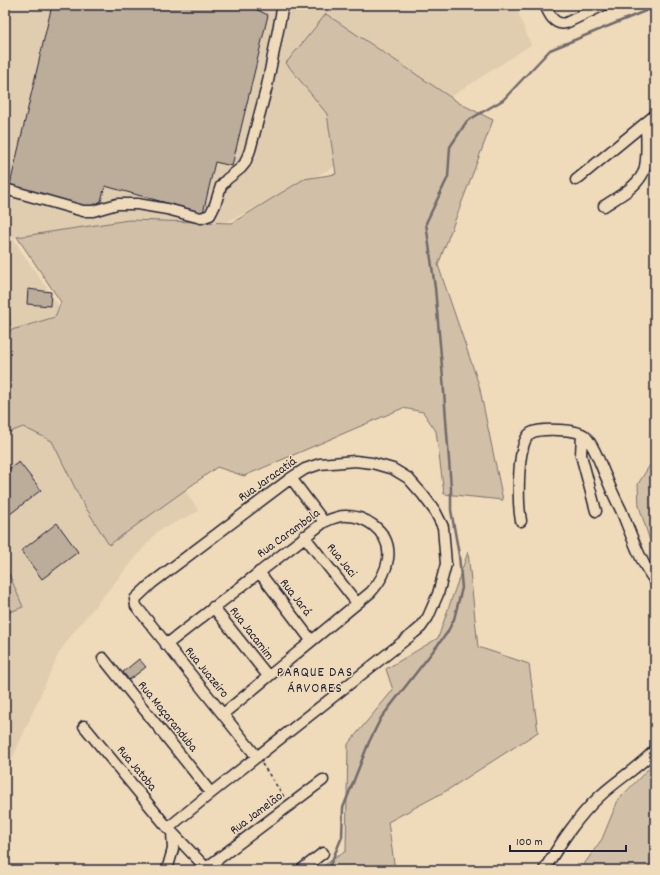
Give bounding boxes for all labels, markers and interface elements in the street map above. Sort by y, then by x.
street label: Rua Jaracatiá [235,452,302,507]
street label: Rua Carambola [253,504,325,563]
street label: Rua Jaci [321,540,361,583]
street label: Rua Jará [274,575,316,621]
street label: Rua Jacamim [224,603,278,665]
street label: Rua Juazeiro [179,643,233,703]
district label: PARQUE DAS ÁRVORES [277,663,353,699]
street label: Rua Maçaranduba [132,677,202,757]
street label: Rua Jatoba [111,742,161,797]
street label: Rua Jamelão [227,788,288,840]
scale bar [510,827,626,853]
text: 100 m [516,834,543,851]

